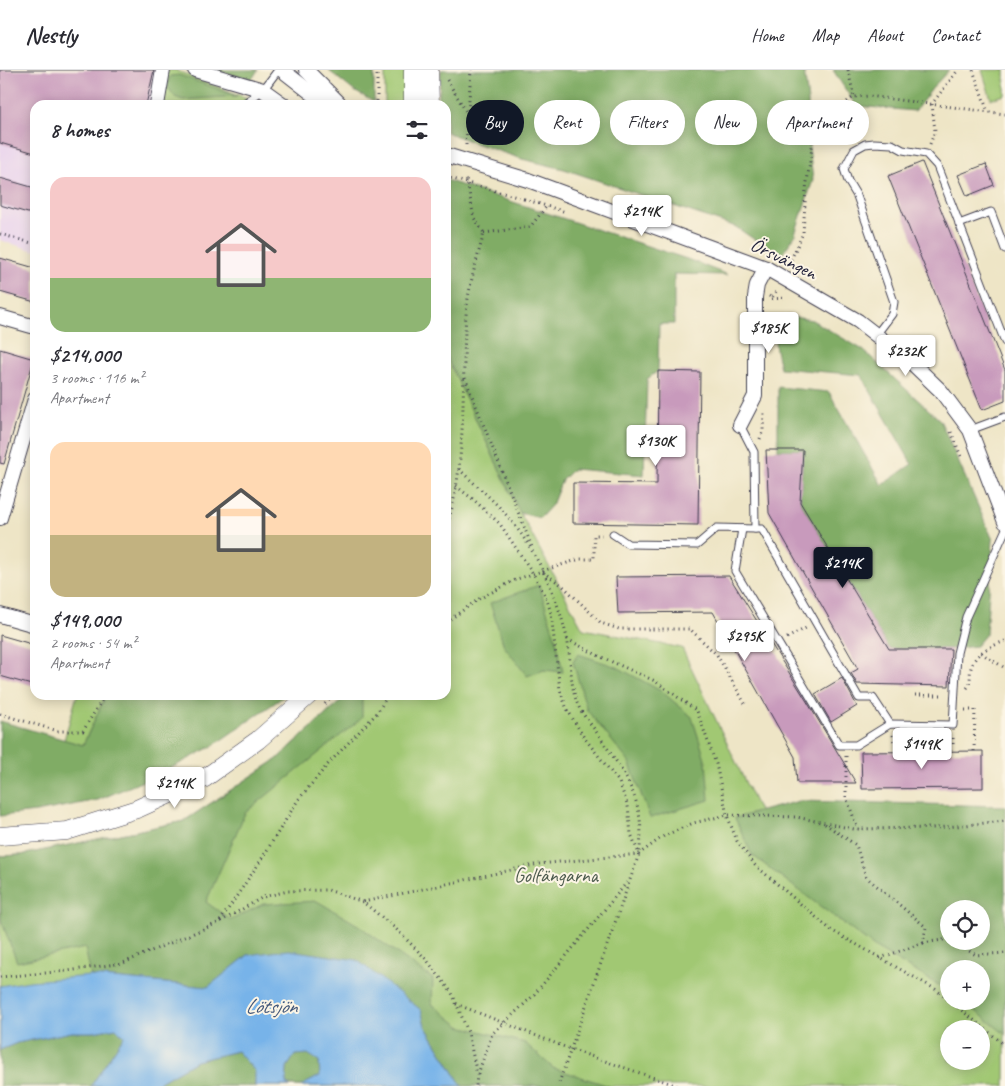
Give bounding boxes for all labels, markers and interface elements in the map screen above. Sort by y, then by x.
text: Nestly [25,20,77,50]
text: Home [751,24,784,46]
text: Map [812,24,839,46]
text: About [867,24,903,46]
text: Contact [931,24,980,46]
chip: Buy [466,100,524,145]
chip: Rent [534,100,600,145]
chip: Filters [610,100,685,145]
chip: New [695,100,757,145]
chip: Apartment [767,100,869,145]
icon: filters [403,116,431,144]
text: 8 homes [50,117,109,143]
pin: $214K [607,194,677,237]
text: $214K [624,201,660,221]
icon: home [196,210,286,300]
street label: Örsvängen [746,232,822,286]
pin: $185K [734,312,804,354]
text: $185K [751,318,787,338]
pin: $232K [871,334,941,377]
text: $232K [888,341,924,361]
text: $214,000 [50,342,120,368]
text: 3 rooms · 116 m² [50,368,144,388]
text: Apartment [50,388,109,408]
pin: $130K [621,424,691,467]
text: $130K [638,431,674,451]
icon: home [196,475,286,565]
pin: $214K [808,546,878,589]
text: $214K [825,553,861,573]
text: $149,000 [50,607,120,633]
pin: $295K [710,620,780,662]
text: $295K [727,626,763,646]
text: 2 rooms · 54 m² [50,633,136,653]
text: Apartment [50,653,109,673]
pin: $149K [887,728,957,770]
text: $149K [904,734,940,754]
pin: $214K [140,766,210,809]
text: $214K [157,773,193,793]
park label: Golfängarna [514,863,600,888]
map controls [940,900,990,1070]
button: locate [940,900,990,950]
button: + [940,960,990,1010]
water label: Lötsjön [245,993,298,1019]
button: − [940,1020,990,1070]

